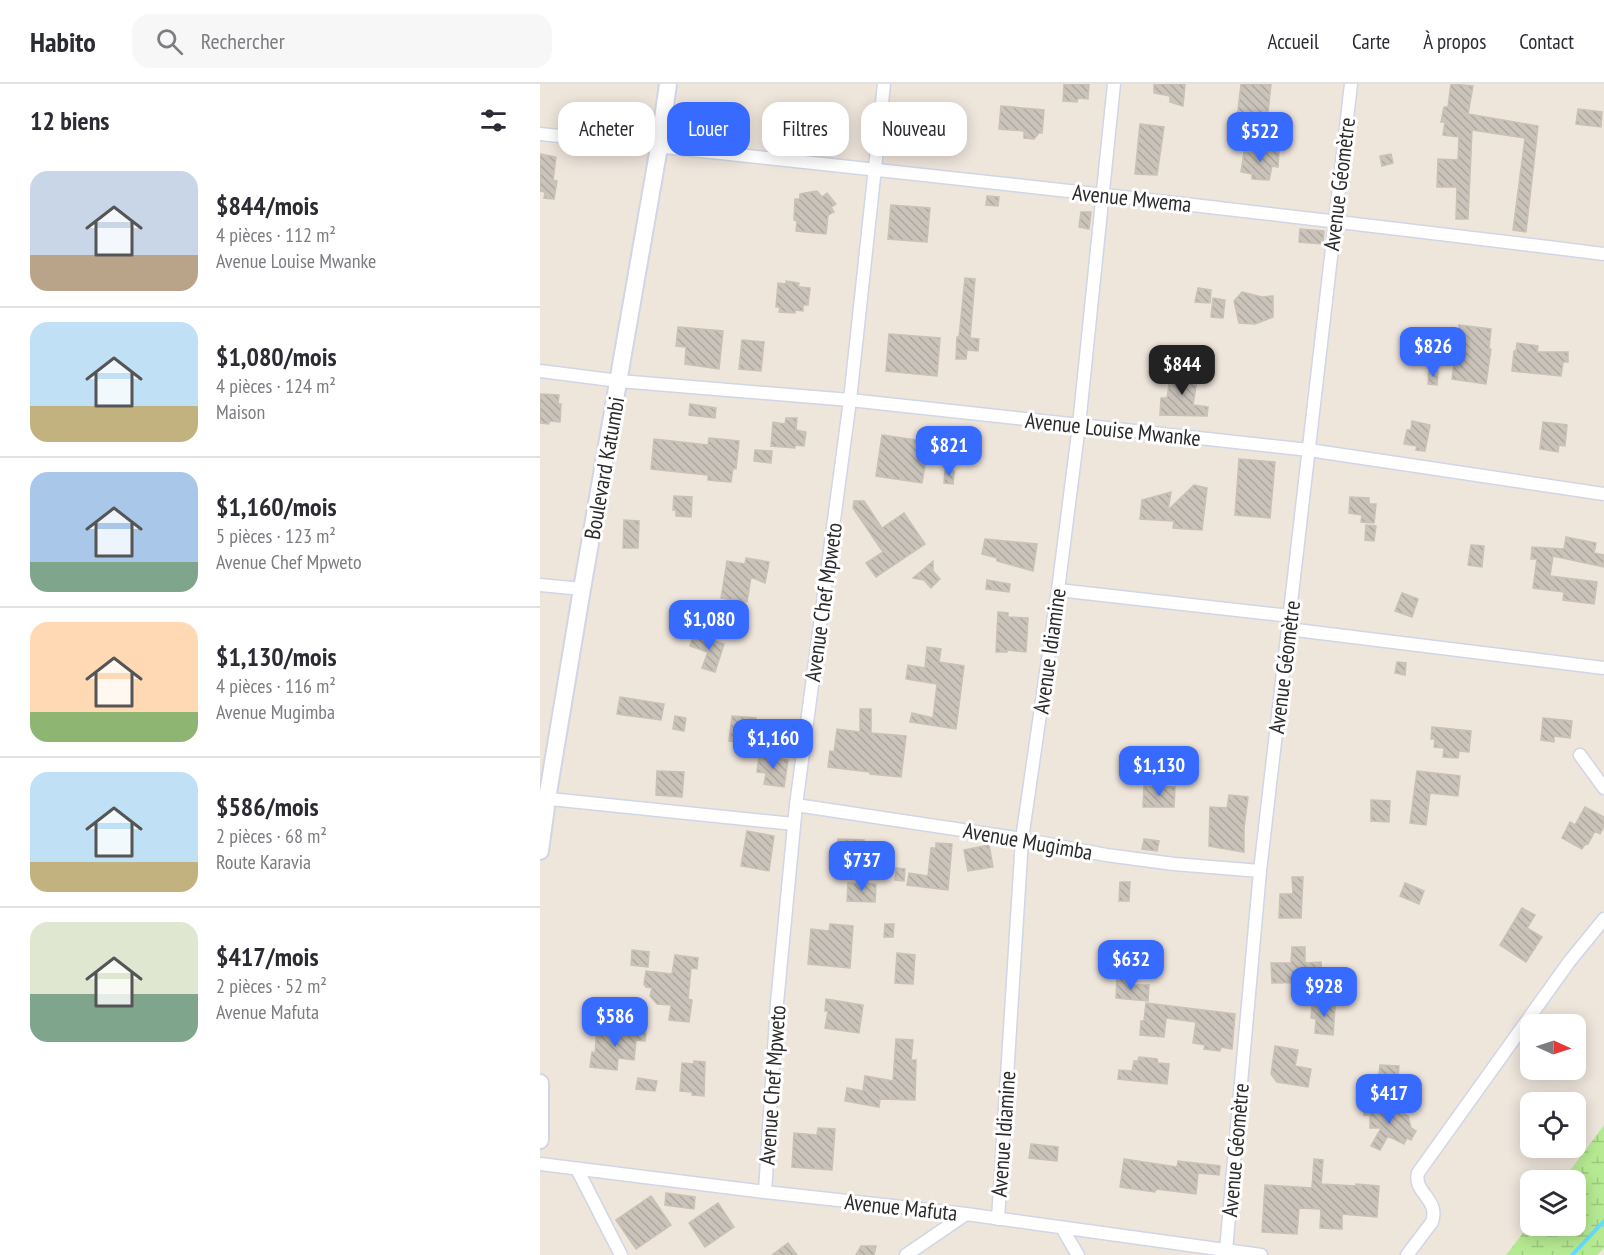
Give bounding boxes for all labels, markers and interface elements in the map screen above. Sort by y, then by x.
search box [132,14,552,68]
text: Habito [30,23,96,60]
icon: search [153,25,186,58]
text: Rechercher [201,27,285,55]
text: Accueil [1267,28,1319,55]
text: Carte [1352,28,1390,55]
text: À propos [1423,28,1486,55]
text: Contact [1519,28,1574,55]
chip: Acheter [558,102,655,156]
chip: Louer [667,102,750,156]
chip: Filtres [762,102,849,156]
chip: Nouveau [861,102,967,156]
text: 12 biens [30,104,109,137]
icon: filters [477,104,510,137]
pin: $522 [1224,112,1296,163]
street label: Avenue Géomètre [1317,116,1361,252]
text: $522 [1241,118,1279,144]
street label: Avenue Mwema [1071,178,1193,218]
text: $844/mois [216,189,319,222]
icon: home [78,195,150,267]
text: 4 pièces · 112 m² [216,222,336,248]
text: Avenue Louise Mwanke [216,248,376,274]
pin: $826 [1397,327,1469,378]
text: $826 [1414,333,1452,359]
text: $1,080/mois [216,340,337,373]
pin: $844 [1146,345,1218,396]
icon: home [78,346,150,418]
text: $844 [1163,351,1201,377]
text: 4 pièces · 124 m² [216,373,336,399]
street label: Boulevard Katumbi [578,395,630,541]
text: Maison [216,399,265,425]
street label: Avenue Louise Mwanke [1024,406,1202,452]
pin: $821 [913,426,985,477]
text: $821 [930,432,968,458]
text: $1,160/mois [216,490,337,523]
icon: home [78,496,150,568]
street label: Avenue Chef Mpweto [798,521,848,683]
text: 5 pièces · 123 m² [216,523,336,549]
text: Avenue Chef Mpweto [216,549,362,575]
street label: Avenue Idiamine [1026,586,1072,716]
street label: Avenue Géomètre [1262,599,1306,735]
pin: $1,080 [660,600,758,651]
text: $1,080 [683,606,735,632]
text: $1,130/mois [216,640,337,673]
icon: home [78,646,150,718]
text: 4 pièces · 116 m² [216,673,336,699]
text: Avenue Mugimba [216,699,335,725]
pin: $1,160 [724,719,822,770]
text: $1,160 [747,725,799,751]
pin: $1,130 [1110,746,1208,797]
text: $1,130 [1133,752,1185,778]
text: $586/mois [216,790,319,823]
icon: home [78,796,150,868]
street label: Avenue Mugimba [961,816,1095,866]
text: 2 pièces · 68 m² [216,823,327,849]
pin: $737 [826,841,898,892]
text: $737 [843,847,881,873]
text: Route Karavia [216,849,311,875]
text: $417/mois [216,940,319,973]
pin: $632 [1095,940,1167,991]
icon: home [78,946,150,1018]
text: $632 [1112,946,1150,972]
pin: $928 [1288,967,1360,1018]
text: 2 pièces · 52 m² [216,973,327,999]
text: $928 [1305,973,1343,999]
pin: $586 [579,997,651,1048]
text: Avenue Mafuta [216,999,319,1025]
text: $586 [596,1003,634,1029]
street label: Avenue Chef Mpweto [752,1004,792,1166]
north arrow [1520,1014,1586,1080]
map controls [1520,1014,1586,1236]
street label: Avenue Idiamine [985,1070,1021,1198]
pin: $417 [1353,1074,1425,1125]
text: $417 [1370,1080,1408,1106]
street label: Avenue Géomètre [1215,1082,1255,1218]
button: locate [1520,1092,1586,1158]
button: layers [1520,1170,1586,1236]
street label: Avenue Mafuta [843,1187,959,1227]

